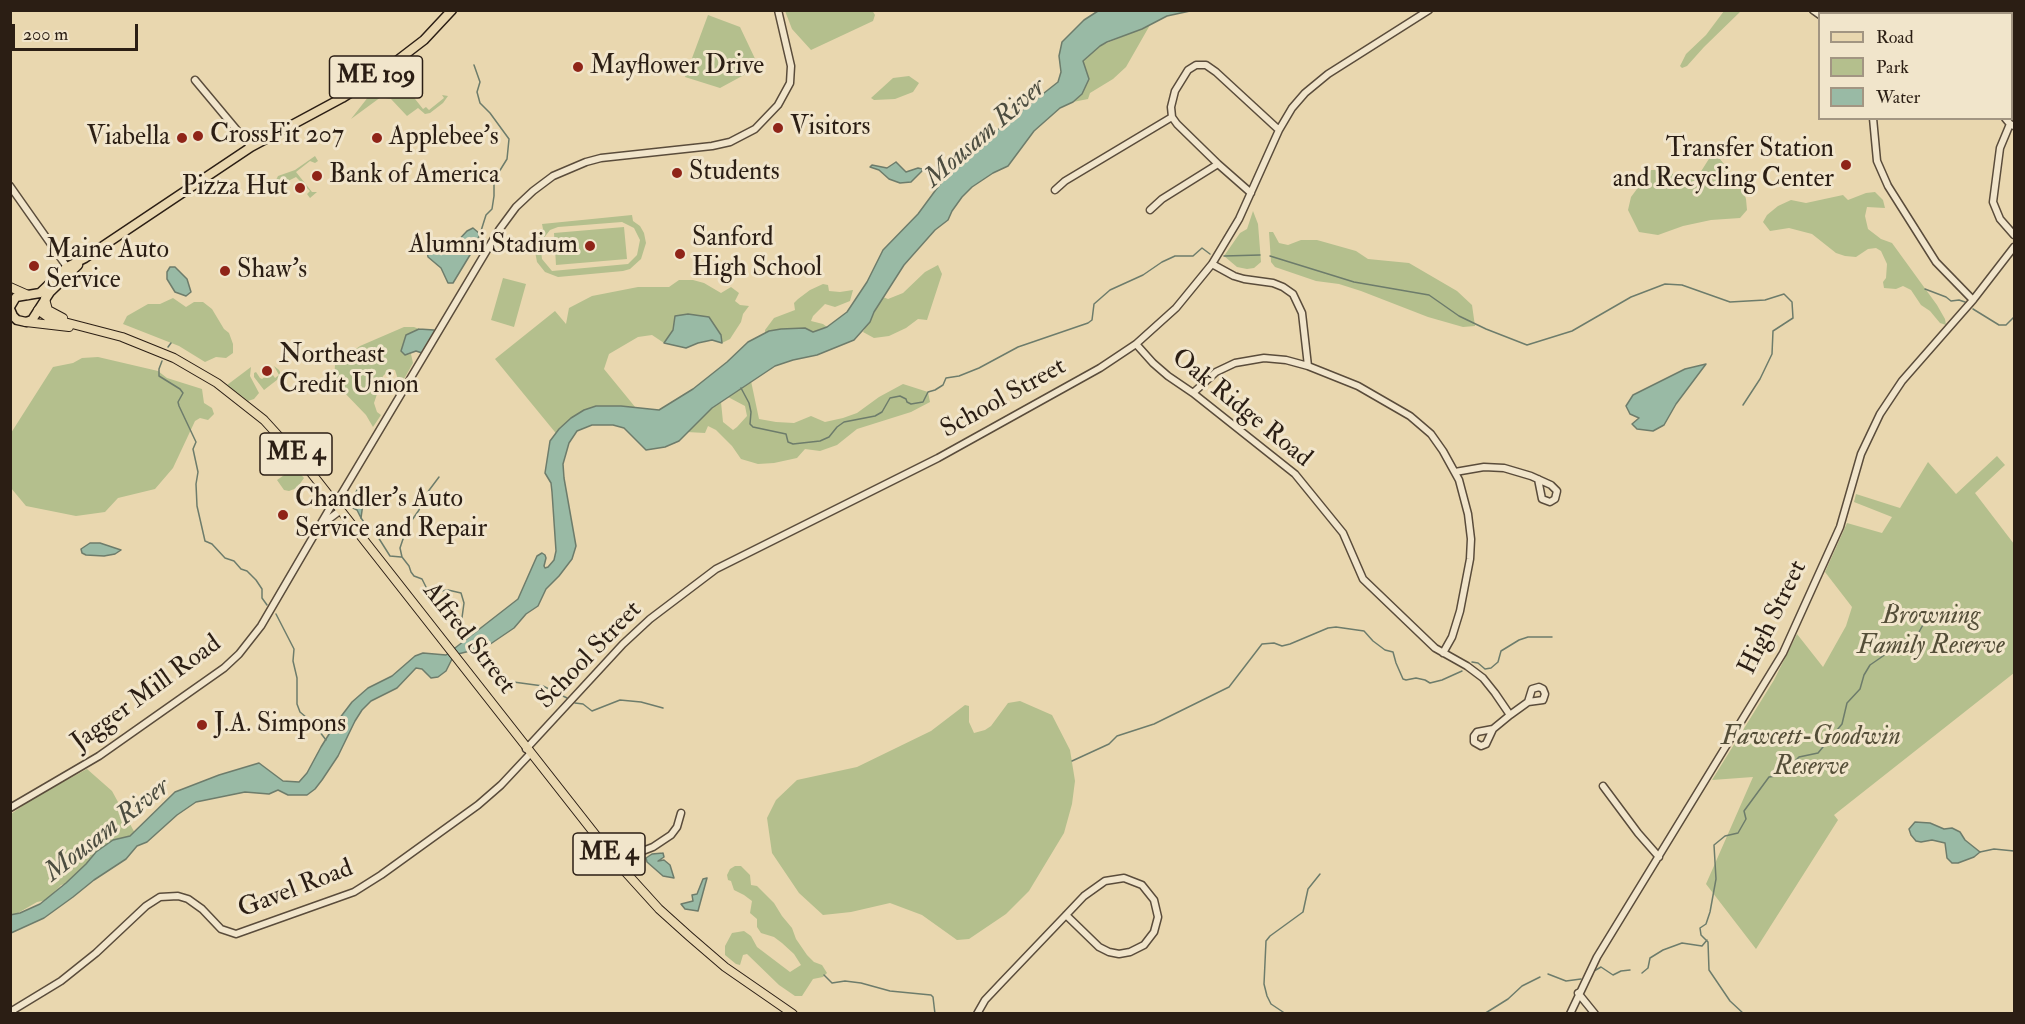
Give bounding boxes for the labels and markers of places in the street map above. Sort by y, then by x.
place label: Mayflower Drive [590,51,764,83]
marker: Mayflower Drive [571,60,585,74]
place label: Visitors [790,112,870,144]
place label: CrossFit 207 [210,120,344,152]
marker: Visitors [771,121,785,135]
place label: Viabella [86,122,170,154]
place label: Applebee's [389,122,499,154]
marker: CrossFit 207 [191,129,205,143]
marker: Viabella [175,131,189,145]
marker: Applebee's [370,131,384,145]
place label: Transfer Station and Recycling Center [1613,134,1834,195]
place label: Students [689,157,780,189]
marker: Transfer Station and Recycling Center [1839,158,1853,172]
place label: Bank of America [329,160,500,192]
marker: Students [670,166,684,180]
marker: Bank of America [310,169,324,183]
place label: Pizza Hut [182,172,288,204]
marker: Pizza Hut [293,181,307,195]
place label: Sanford High School [692,223,822,284]
place label: Alumni Stadium [409,230,578,262]
place label: Maine Auto Service [46,235,169,296]
marker: Alumni Stadium [583,239,597,253]
marker: Sanford High School [673,247,687,261]
place label: Shaw's [237,255,307,287]
marker: Maine Auto Service [27,259,41,273]
marker: Shaw's [218,264,232,278]
place label: Northeast Credit Union [279,340,419,402]
marker: Northeast Credit Union [260,364,274,378]
place label: Chandler's Auto Service and Repair [295,484,487,546]
marker: Chandler's Auto Service and Repair [276,508,290,522]
place label: J.A. Simpons [214,709,346,741]
marker: J.A. Simpons [195,718,209,732]

